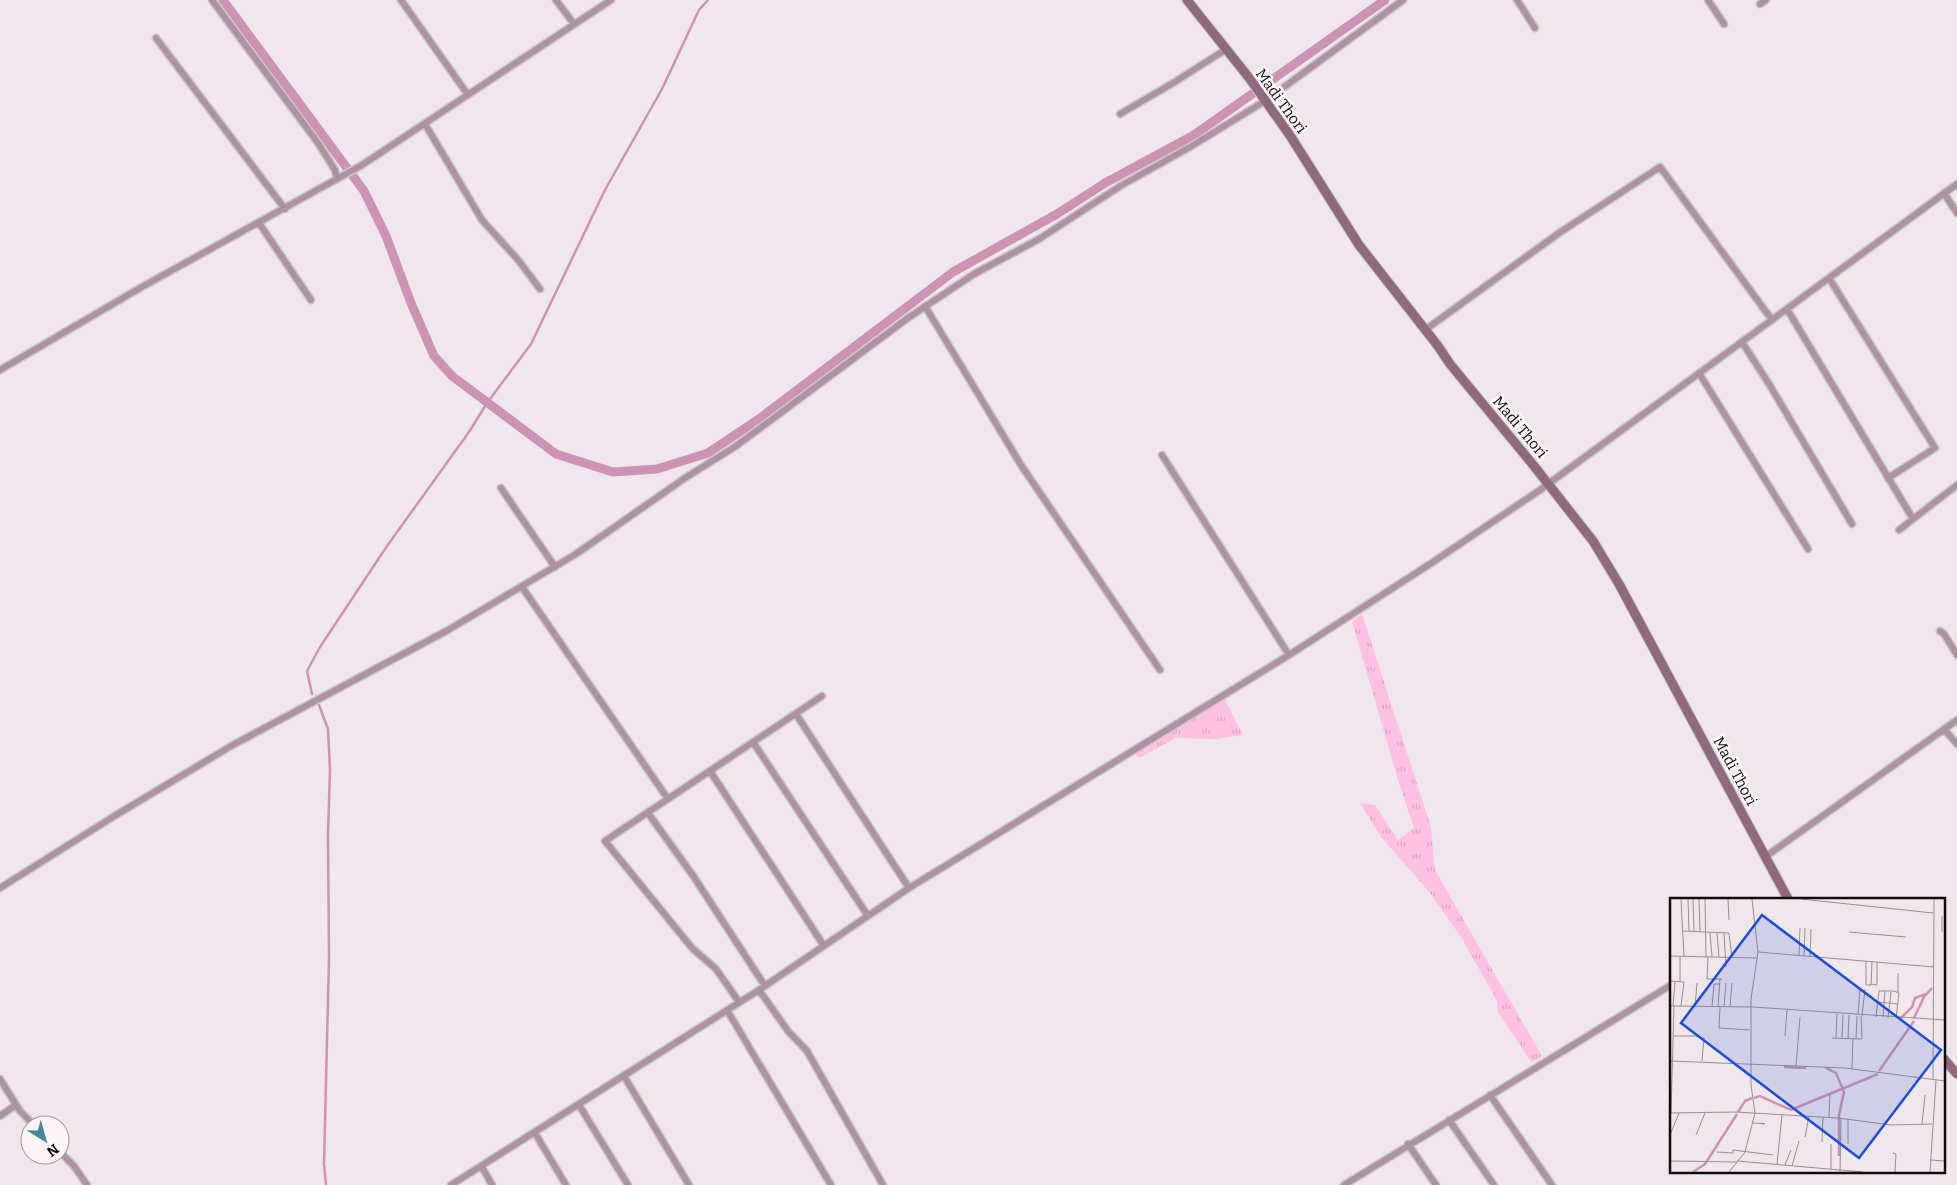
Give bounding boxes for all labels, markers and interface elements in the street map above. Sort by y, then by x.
street label: Madi Thori [1252,65,1311,137]
street label: Madi Thori [1489,392,1551,462]
street label: Madi Thori [1709,734,1761,809]
inset map [1670,898,1944,1172]
north arrow [20,1115,70,1165]
text: N [43,1140,62,1160]

